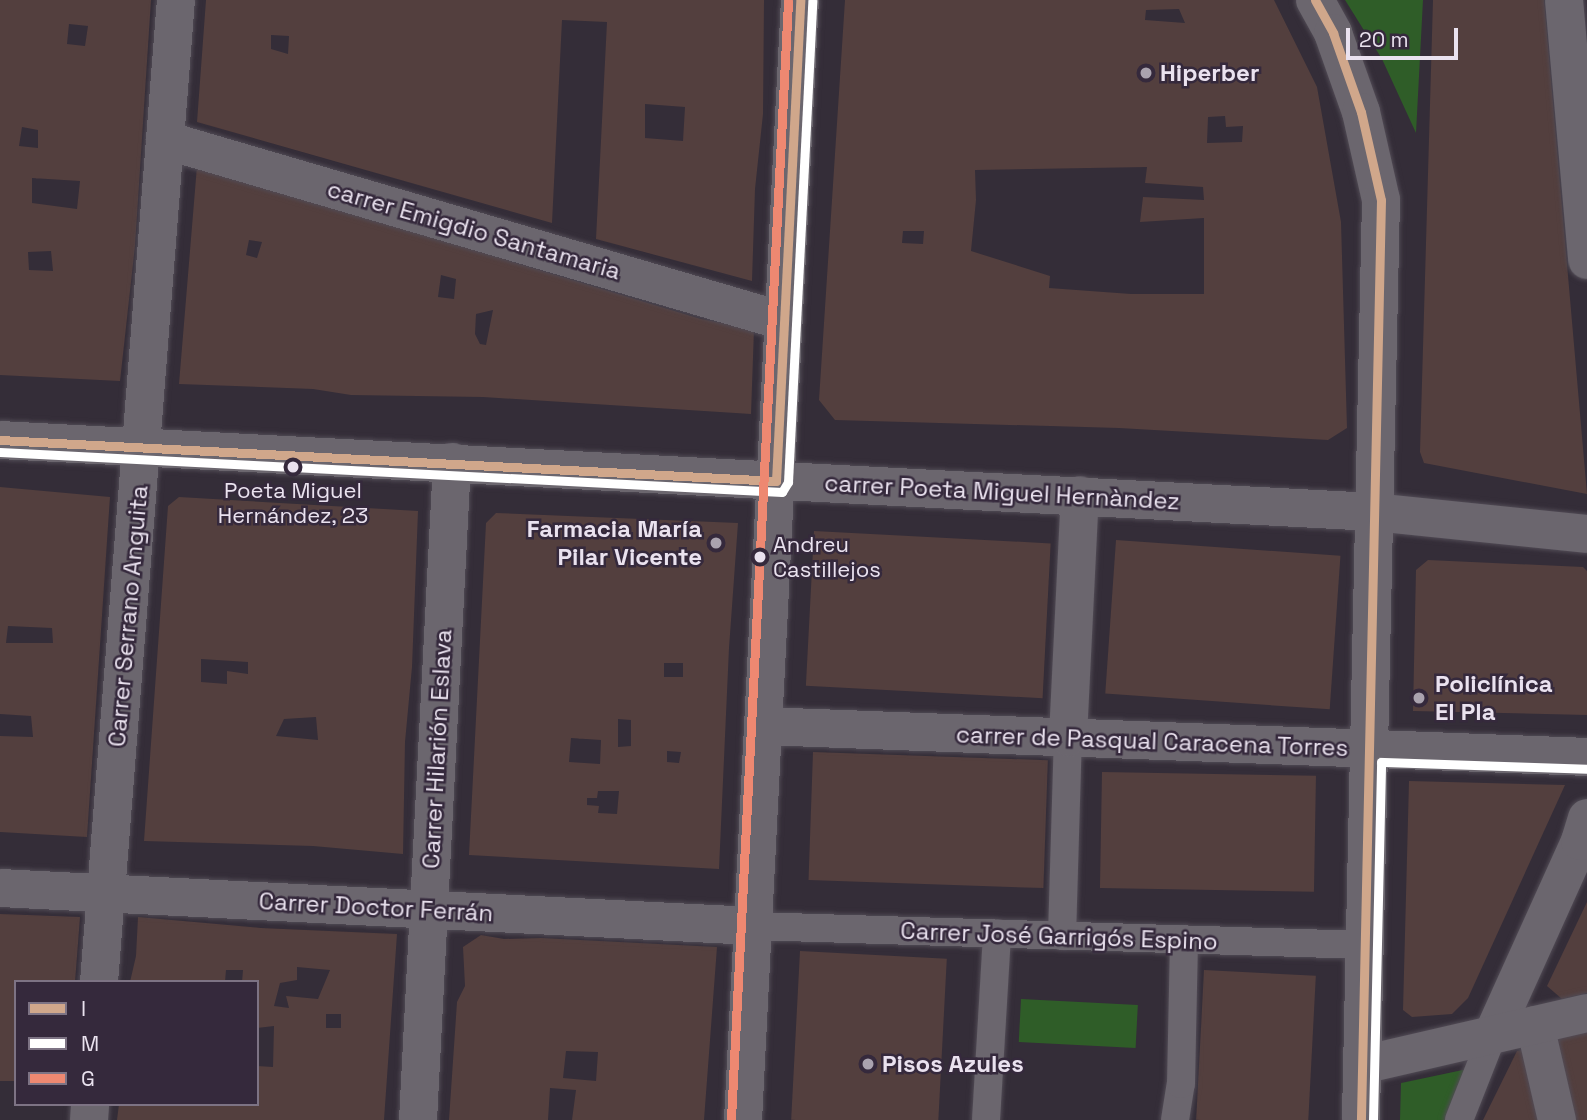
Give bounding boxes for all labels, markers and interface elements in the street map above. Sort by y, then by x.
scale bar [1349,14,1461,58]
text: 20 m [1359,26,1409,53]
place label: Hiperber [1160,59,1259,87]
marker: Hiperber [1138,65,1154,81]
street label: carrer Emigdio Santamaria [324,174,624,286]
marker: Poeta Miguel Hernández, 23 [286,460,300,474]
street label: carrer Poeta Miguel Hernàndez [824,468,1180,516]
place label: Poeta Miguel Hernández, 23 [217,477,369,528]
street label: Carrer Serrano Anguita [102,484,154,748]
place label: Farmacia María Pilar Vicente [527,515,702,571]
place label: Andreu Castillejos [773,531,881,582]
marker: Farmacia María Pilar Vicente [708,535,724,551]
marker: Andreu Castillejos [753,550,767,564]
street label: Carrer Hilarión Eslava [416,629,458,869]
place label: Policlínica El Pla [1435,670,1553,726]
marker: Policlínica El Pla [1409,688,1429,708]
street label: carrer de Pasqual Caracena Torres [955,720,1349,762]
street label: Carrer Doctor Ferrán [258,886,494,928]
street label: Carrer José Garrigós Espino [900,916,1218,956]
legend [14,980,259,1106]
text: I [81,995,86,1022]
text: M [81,1030,99,1057]
place label: Pisos Azules [882,1050,1024,1078]
marker: Pisos Azules [860,1056,876,1072]
text: G [81,1065,95,1092]

